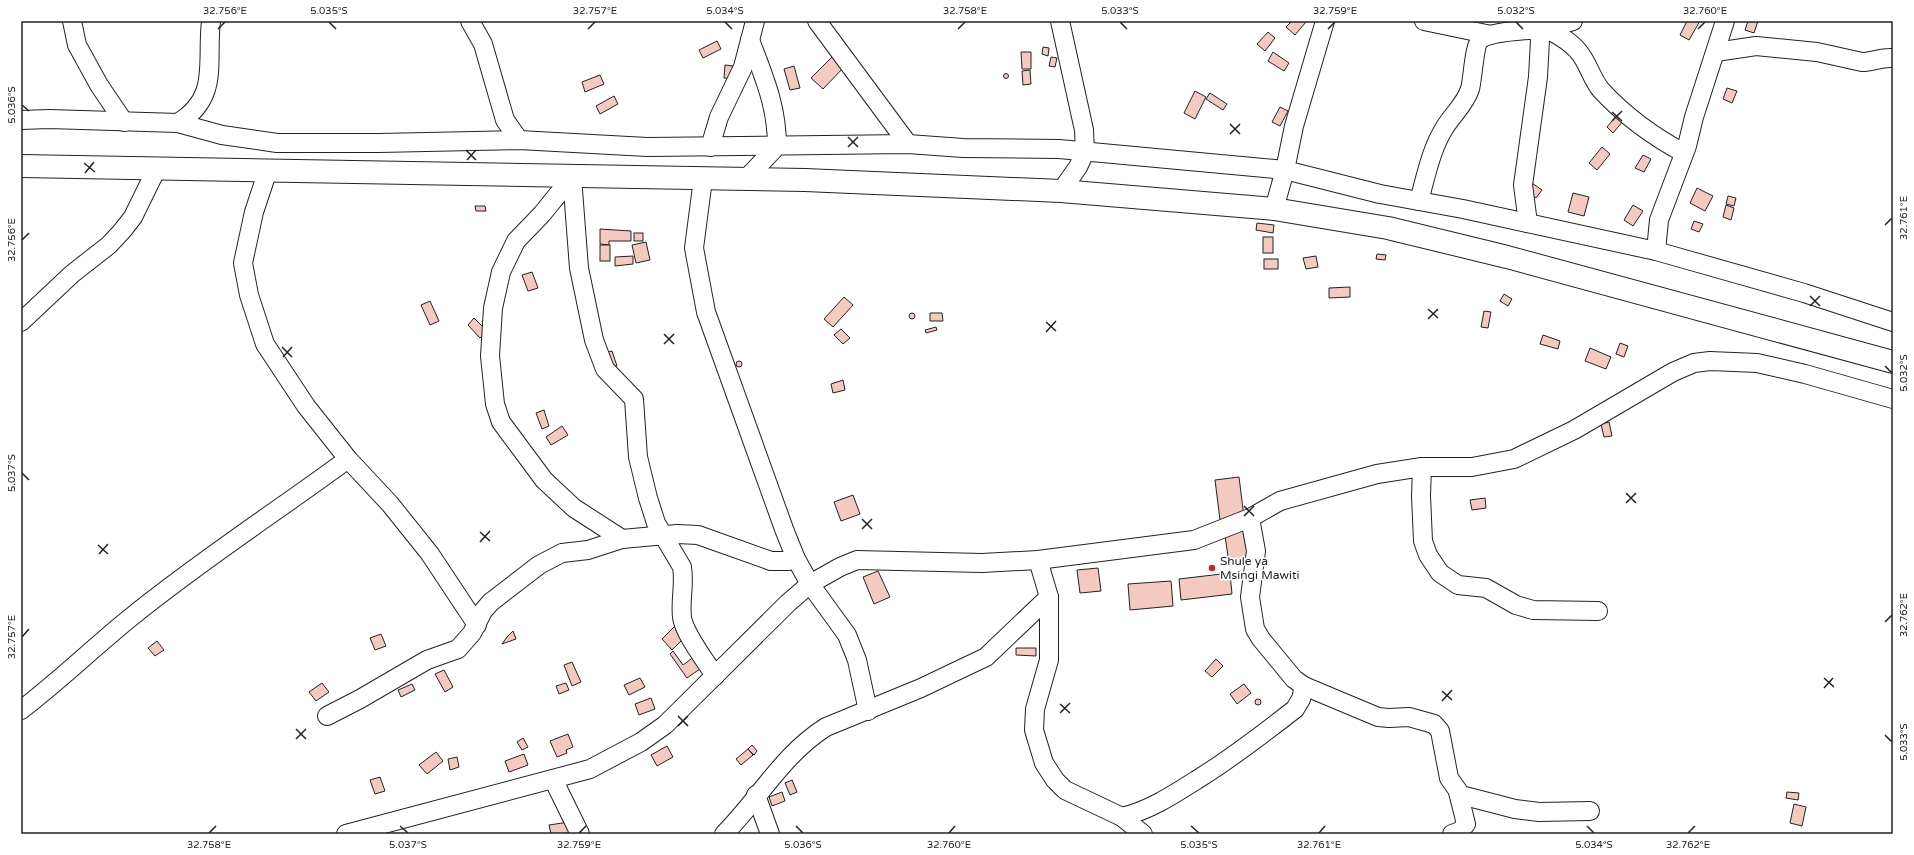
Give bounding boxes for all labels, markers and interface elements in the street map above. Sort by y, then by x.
text: 32.756°E [203,5,247,17]
text: 5.035°S [310,5,348,17]
text: 32.757°E [573,5,617,17]
text: 5.034°S [706,5,744,17]
text: 32.758°E [943,5,987,17]
text: 5.033°S [1101,5,1139,17]
text: 32.759°E [1313,5,1357,17]
text: 5.032°S [1497,5,1535,17]
text: 32.760°E [1683,5,1727,17]
text: 5.036°S [6,86,18,124]
text: 32.761°E [1898,196,1910,240]
text: 32.756°E [6,218,18,262]
text: 5.032°S [1898,354,1910,392]
text: 5.037°S [6,454,18,492]
place label: Shule ya Msingi Mawiti [1220,554,1300,582]
marker: Shule ya Msingi Mawiti [1207,563,1217,573]
text: 32.762°E [1898,593,1910,637]
text: 32.757°E [6,615,18,659]
text: 5.033°S [1898,723,1910,761]
text: 32.758°E [187,839,231,851]
text: 5.037°S [389,839,427,851]
text: 32.759°E [557,839,601,851]
text: 5.036°S [784,839,822,851]
text: 32.760°E [927,839,971,851]
text: 5.035°S [1180,839,1218,851]
text: 32.761°E [1297,839,1341,851]
text: 5.034°S [1575,839,1613,851]
text: 32.762°E [1666,839,1710,851]

